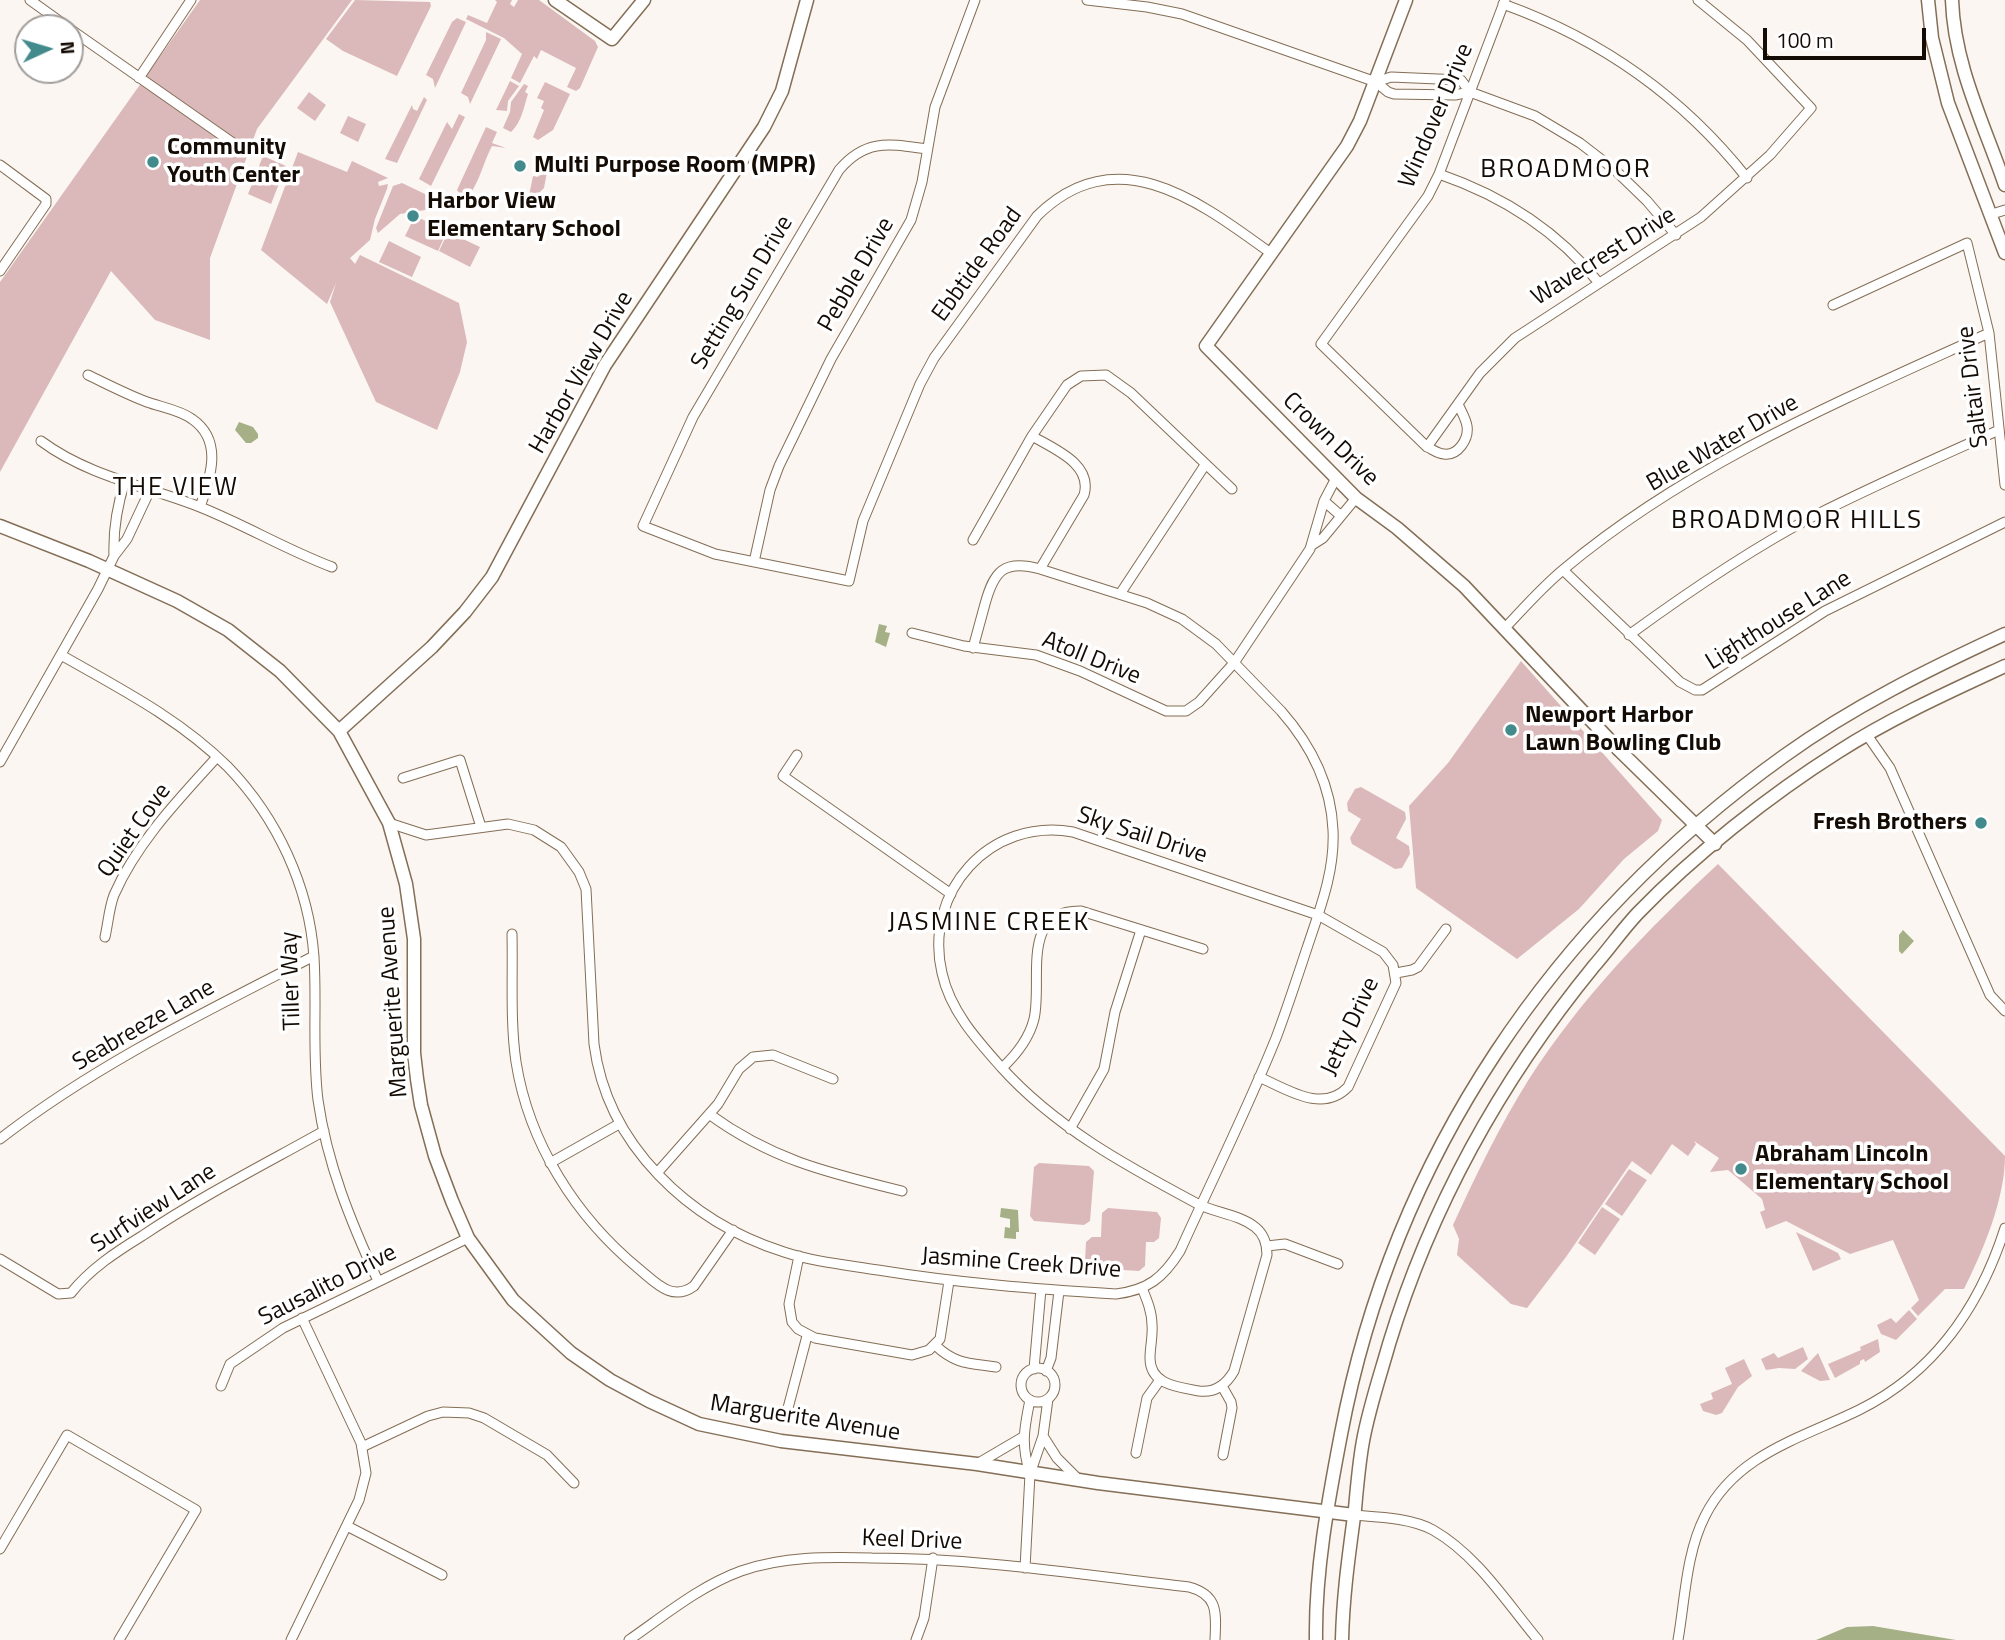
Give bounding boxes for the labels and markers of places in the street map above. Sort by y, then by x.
place label: Community Youth Center [167,134,300,190]
place label: Multi Purpose Room (MPR) [534,152,816,180]
marker: Community Youth Center [145,154,161,170]
marker: Multi Purpose Room (MPR) [512,158,528,174]
place label: Harbor View Elementary School [427,188,621,244]
marker: Harbor View Elementary School [405,208,421,224]
place label: Newport Harbor Lawn Bowling Club [1525,702,1721,758]
marker: Newport Harbor Lawn Bowling Club [1503,722,1519,738]
place label: Fresh Brothers [1813,809,1967,837]
marker: Fresh Brothers [1973,815,1989,831]
place label: Abraham Lincoln Elementary School [1755,1141,1949,1197]
marker: Abraham Lincoln Elementary School [1733,1161,1749,1177]

